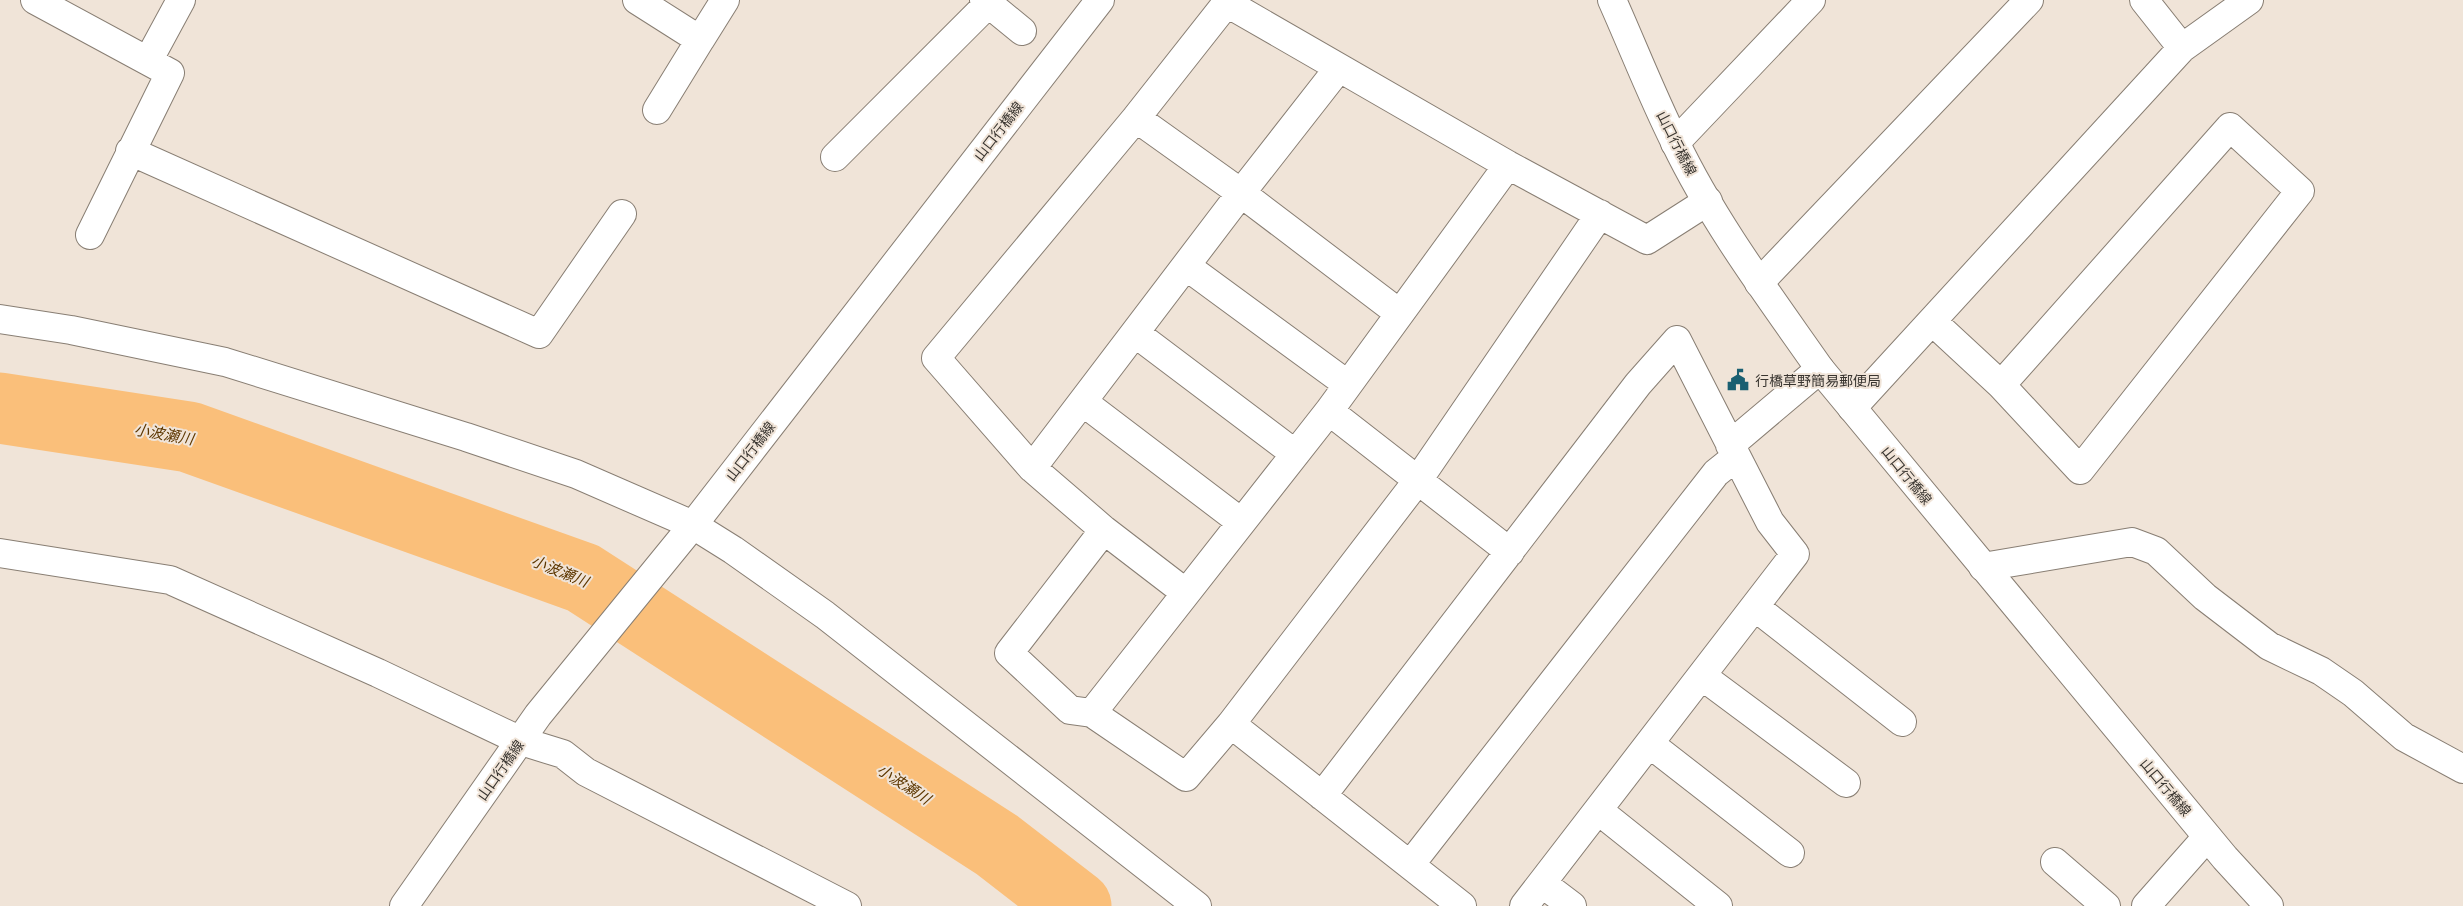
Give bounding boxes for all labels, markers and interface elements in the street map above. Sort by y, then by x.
street label: 山口行橋線 [969,98,1027,164]
street label: 山口行橋線 [1653,108,1701,178]
public building icon: 行橋草野簡易郵便局 [1725,367,1751,393]
place label: 行橋草野簡易郵便局 [1755,371,1881,390]
water label: 小波瀬川 [133,418,197,450]
street label: 山口行橋線 [721,418,779,484]
street label: 山口行橋線 [1878,442,1936,508]
water label: 小波瀬川 [528,550,594,593]
street label: 山口行橋線 [472,736,528,804]
street label: 山口行橋線 [2136,754,2196,820]
water label: 小波瀬川 [873,759,937,810]

